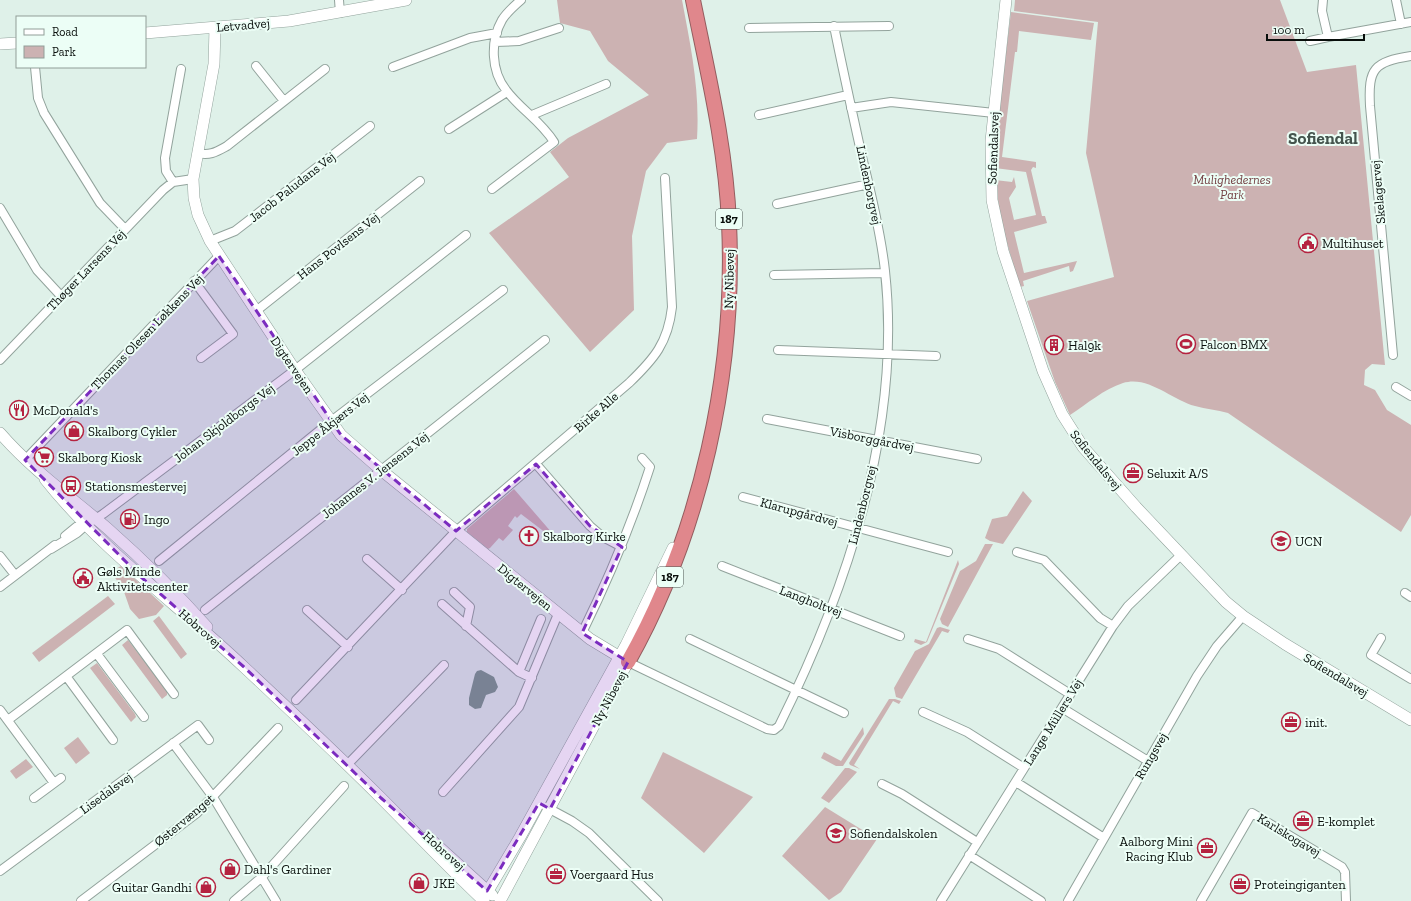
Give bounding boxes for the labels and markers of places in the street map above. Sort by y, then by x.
public building icon: Multihuset [1297,232,1319,254]
place label: Multihuset [1322,236,1384,251]
sports icon: Falcon BMX [1175,333,1197,355]
building icon: Hal9k [1043,334,1065,356]
place label: Falcon BMX [1200,337,1268,352]
place label: Hal9k [1068,338,1101,353]
restaurant icon: McDonald's [8,399,30,421]
place label: McDonald's [33,403,99,418]
shop icon: Skalborg Cykler [63,420,85,442]
place label: Skalborg Cykler [88,424,177,439]
supermarket icon: Skalborg Kiosk [33,446,55,468]
place label: Skalborg Kiosk [58,450,142,465]
office icon: Seluxit A/S [1122,462,1144,484]
place label: Seluxit A/S [1147,466,1208,481]
bus stop icon: Stationsmestervej [60,475,82,497]
place label: Stationsmestervej [85,479,187,495]
fuel station icon: Ingo [119,508,141,530]
place label: Ingo [144,512,170,527]
church icon: Skalborg Kirke [518,525,540,547]
place label: Skalborg Kirke [543,529,626,544]
school or university icon: UCN [1270,530,1292,552]
place label: UCN [1295,534,1323,549]
place label: Gøls Minde Aktivitetscenter [97,564,188,594]
public building icon: Gøls Minde Aktivitetscenter [72,567,94,589]
office icon: init. [1280,711,1302,733]
place label: init. [1305,715,1327,730]
office icon: E-komplet [1292,810,1314,832]
place label: E-komplet [1317,814,1375,829]
school or university icon: Sofiendalskolen [825,822,847,844]
place label: Sofiendalskolen [850,826,938,841]
place label: Aalborg Mini Racing Klub [1119,834,1193,864]
office icon: Aalborg Mini Racing Klub [1196,837,1218,859]
shop icon: Dahl's Gardiner [219,858,241,880]
place label: Dahl's Gardiner [244,862,332,877]
office icon: Voergaard Hus [545,863,567,885]
place label: Voergaard Hus [569,867,654,882]
shop icon: JKE [408,872,430,894]
office icon: Proteingiganten [1229,873,1251,895]
shop icon: Guitar Gandhi [195,876,217,898]
place label: JKE [433,876,455,891]
place label: Proteingiganten [1254,877,1346,892]
place label: Guitar Gandhi [112,880,192,895]

